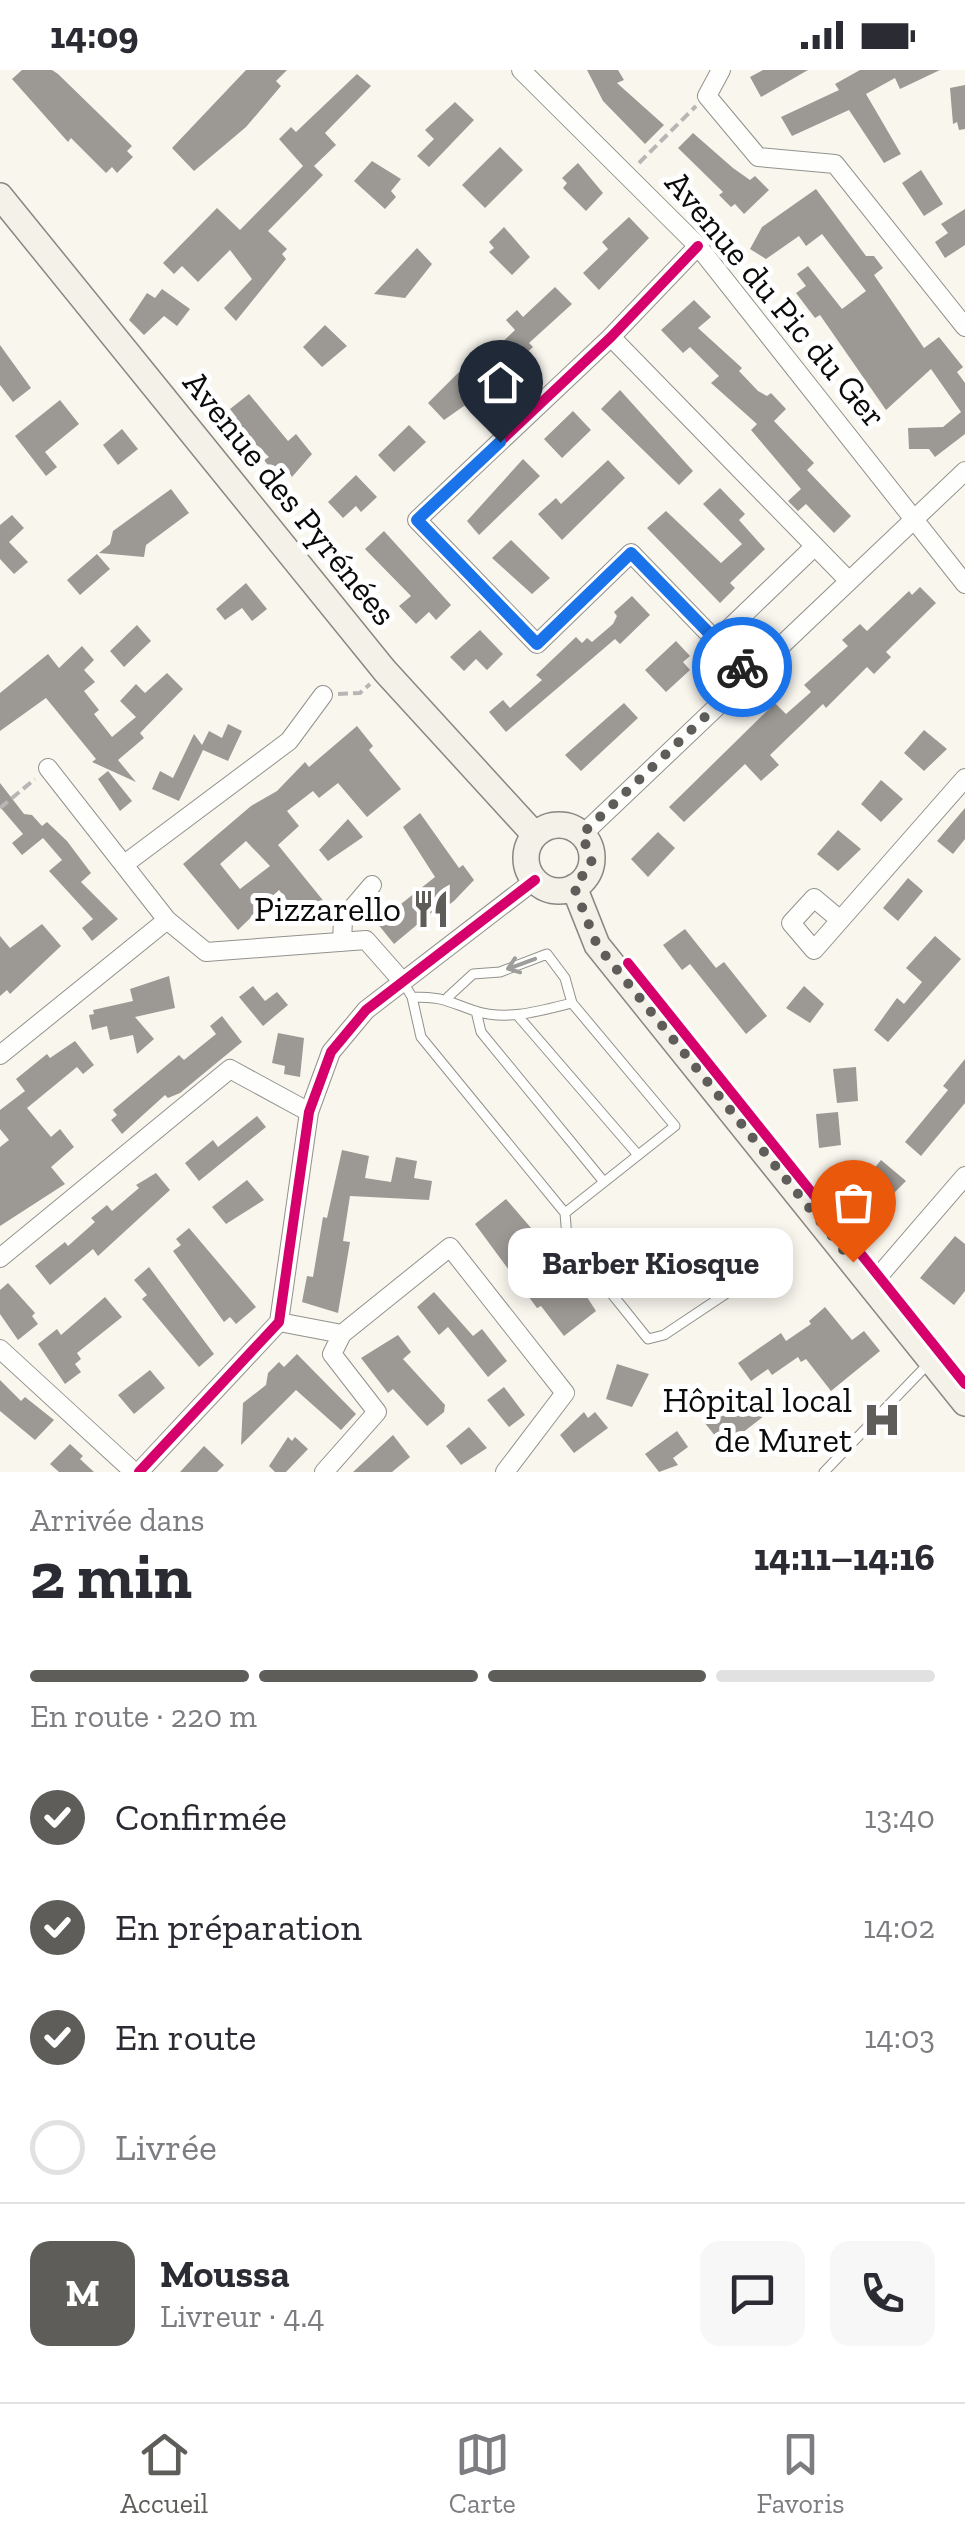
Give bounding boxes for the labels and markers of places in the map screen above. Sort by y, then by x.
pin [458,340,543,443]
place label: Pizzarello [254,888,401,930]
restaurant icon: Pizzarello [410,888,452,930]
pin [811,1160,896,1263]
callout: Barber Kiosque [508,1227,793,1297]
place label: Hôpital local de Muret [663,1379,852,1461]
hospital icon: Hôpital local de Muret [861,1399,903,1441]

